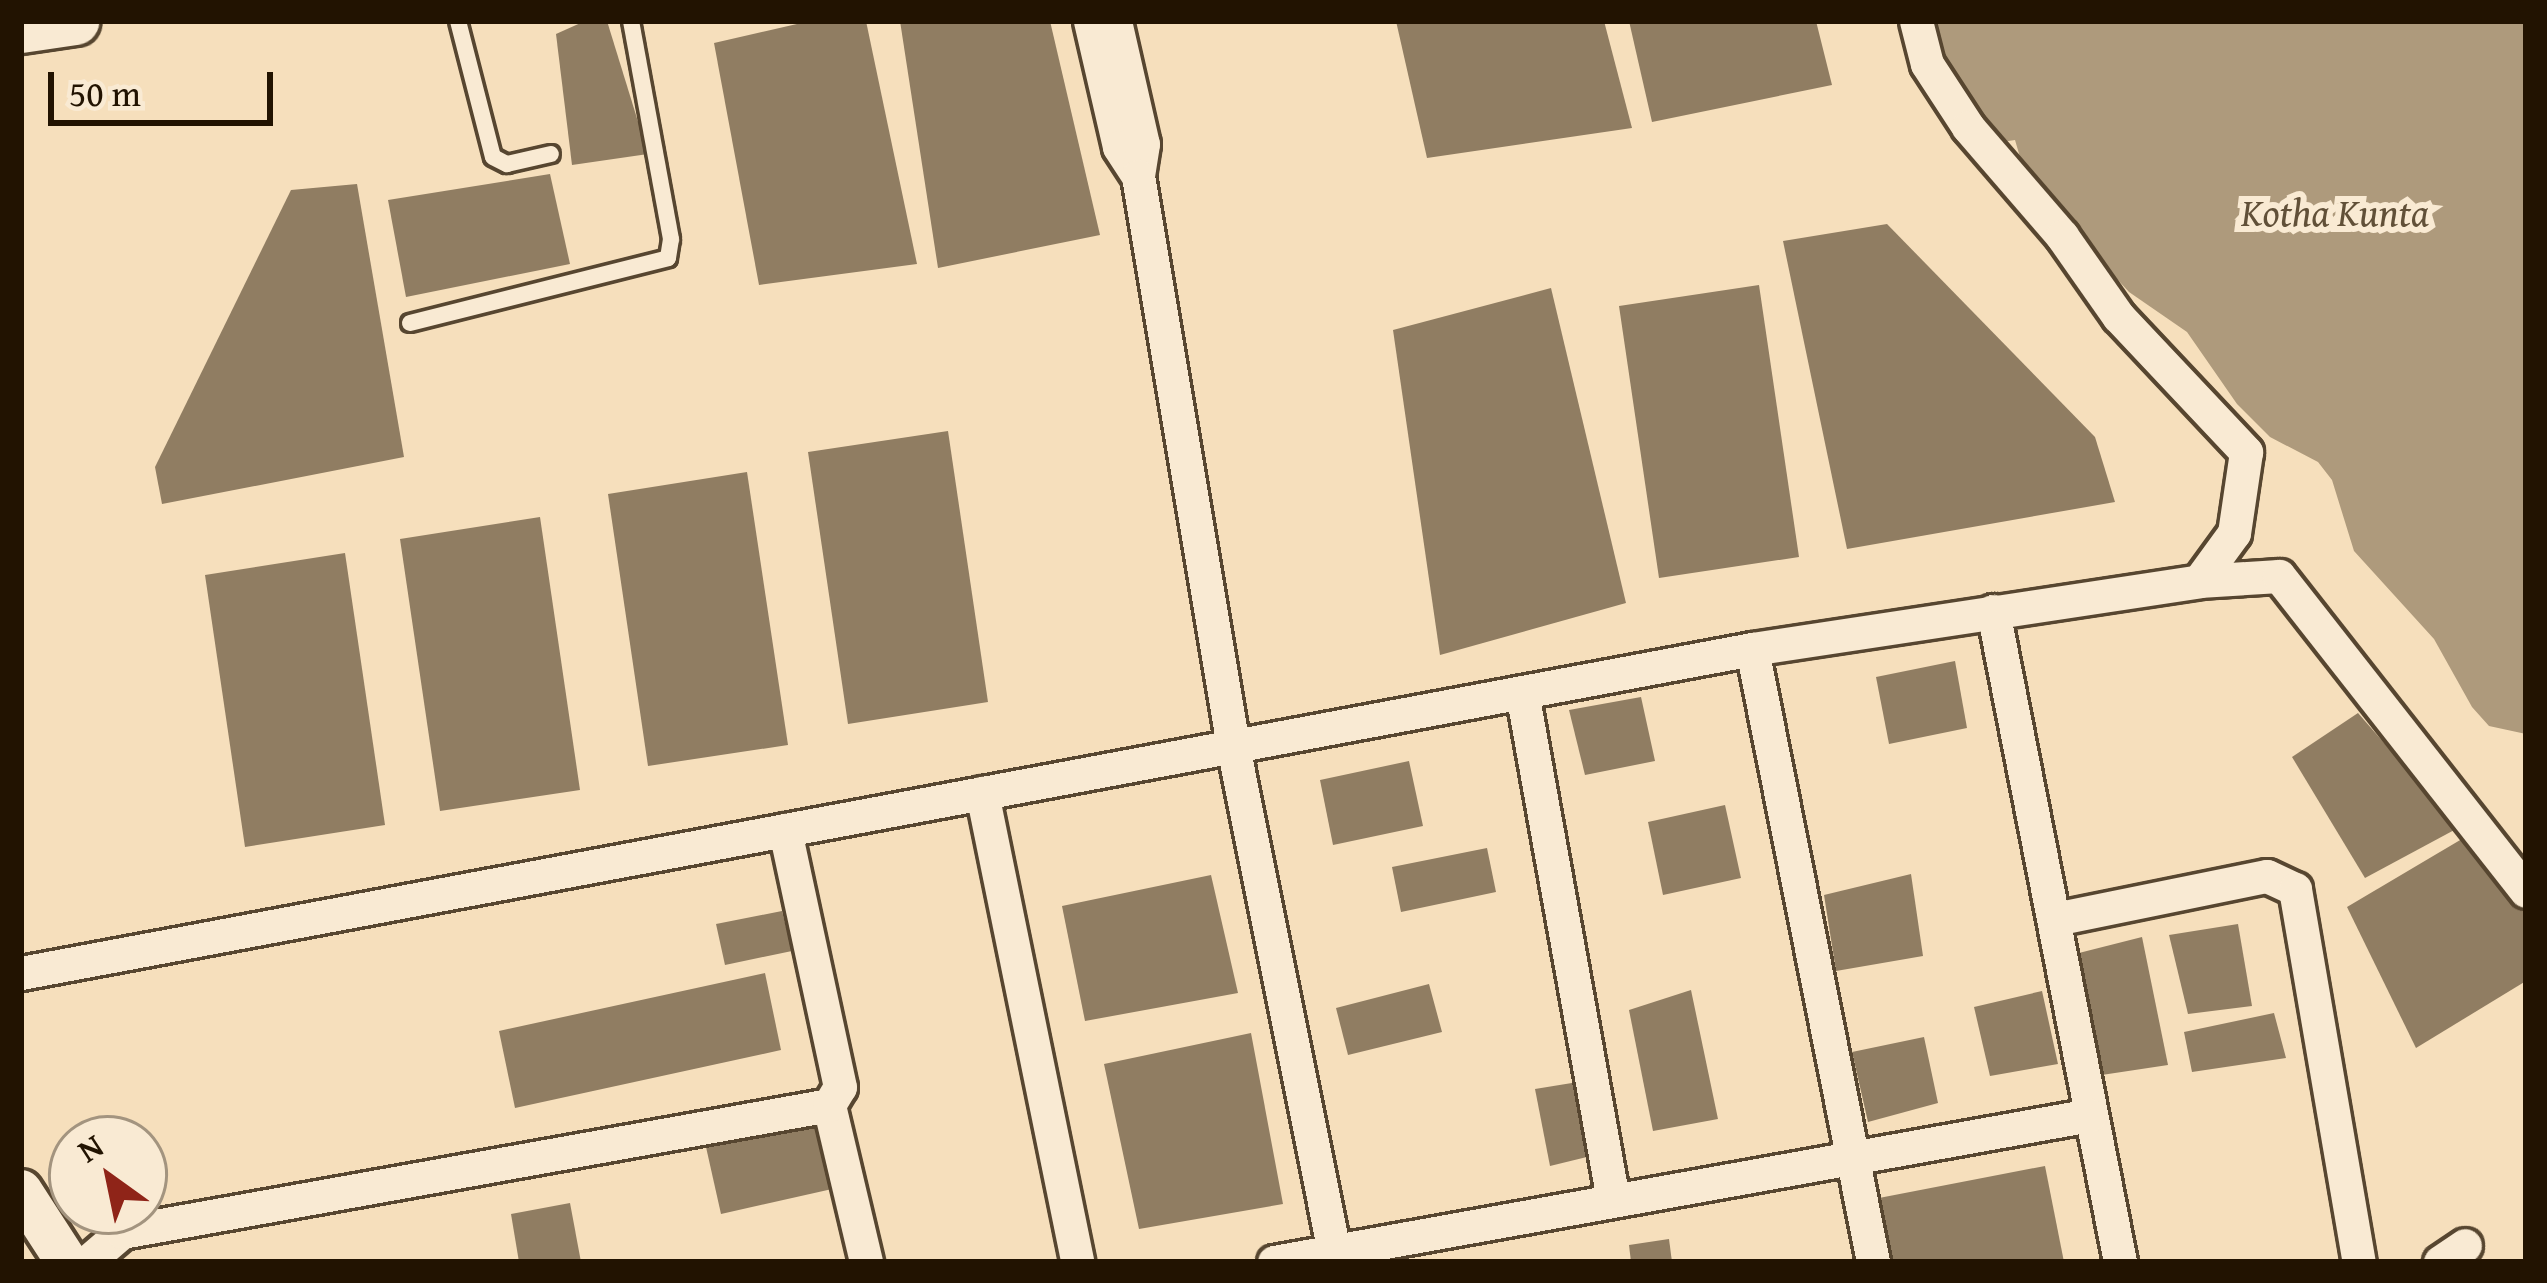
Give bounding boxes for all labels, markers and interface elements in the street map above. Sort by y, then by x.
scale bar [54,48,279,122]
text: 50 m [69,66,141,119]
water label: Kotha Kunta [2241,189,2429,235]
north arrow [48,1115,168,1235]
text: N [68,1121,112,1173]

